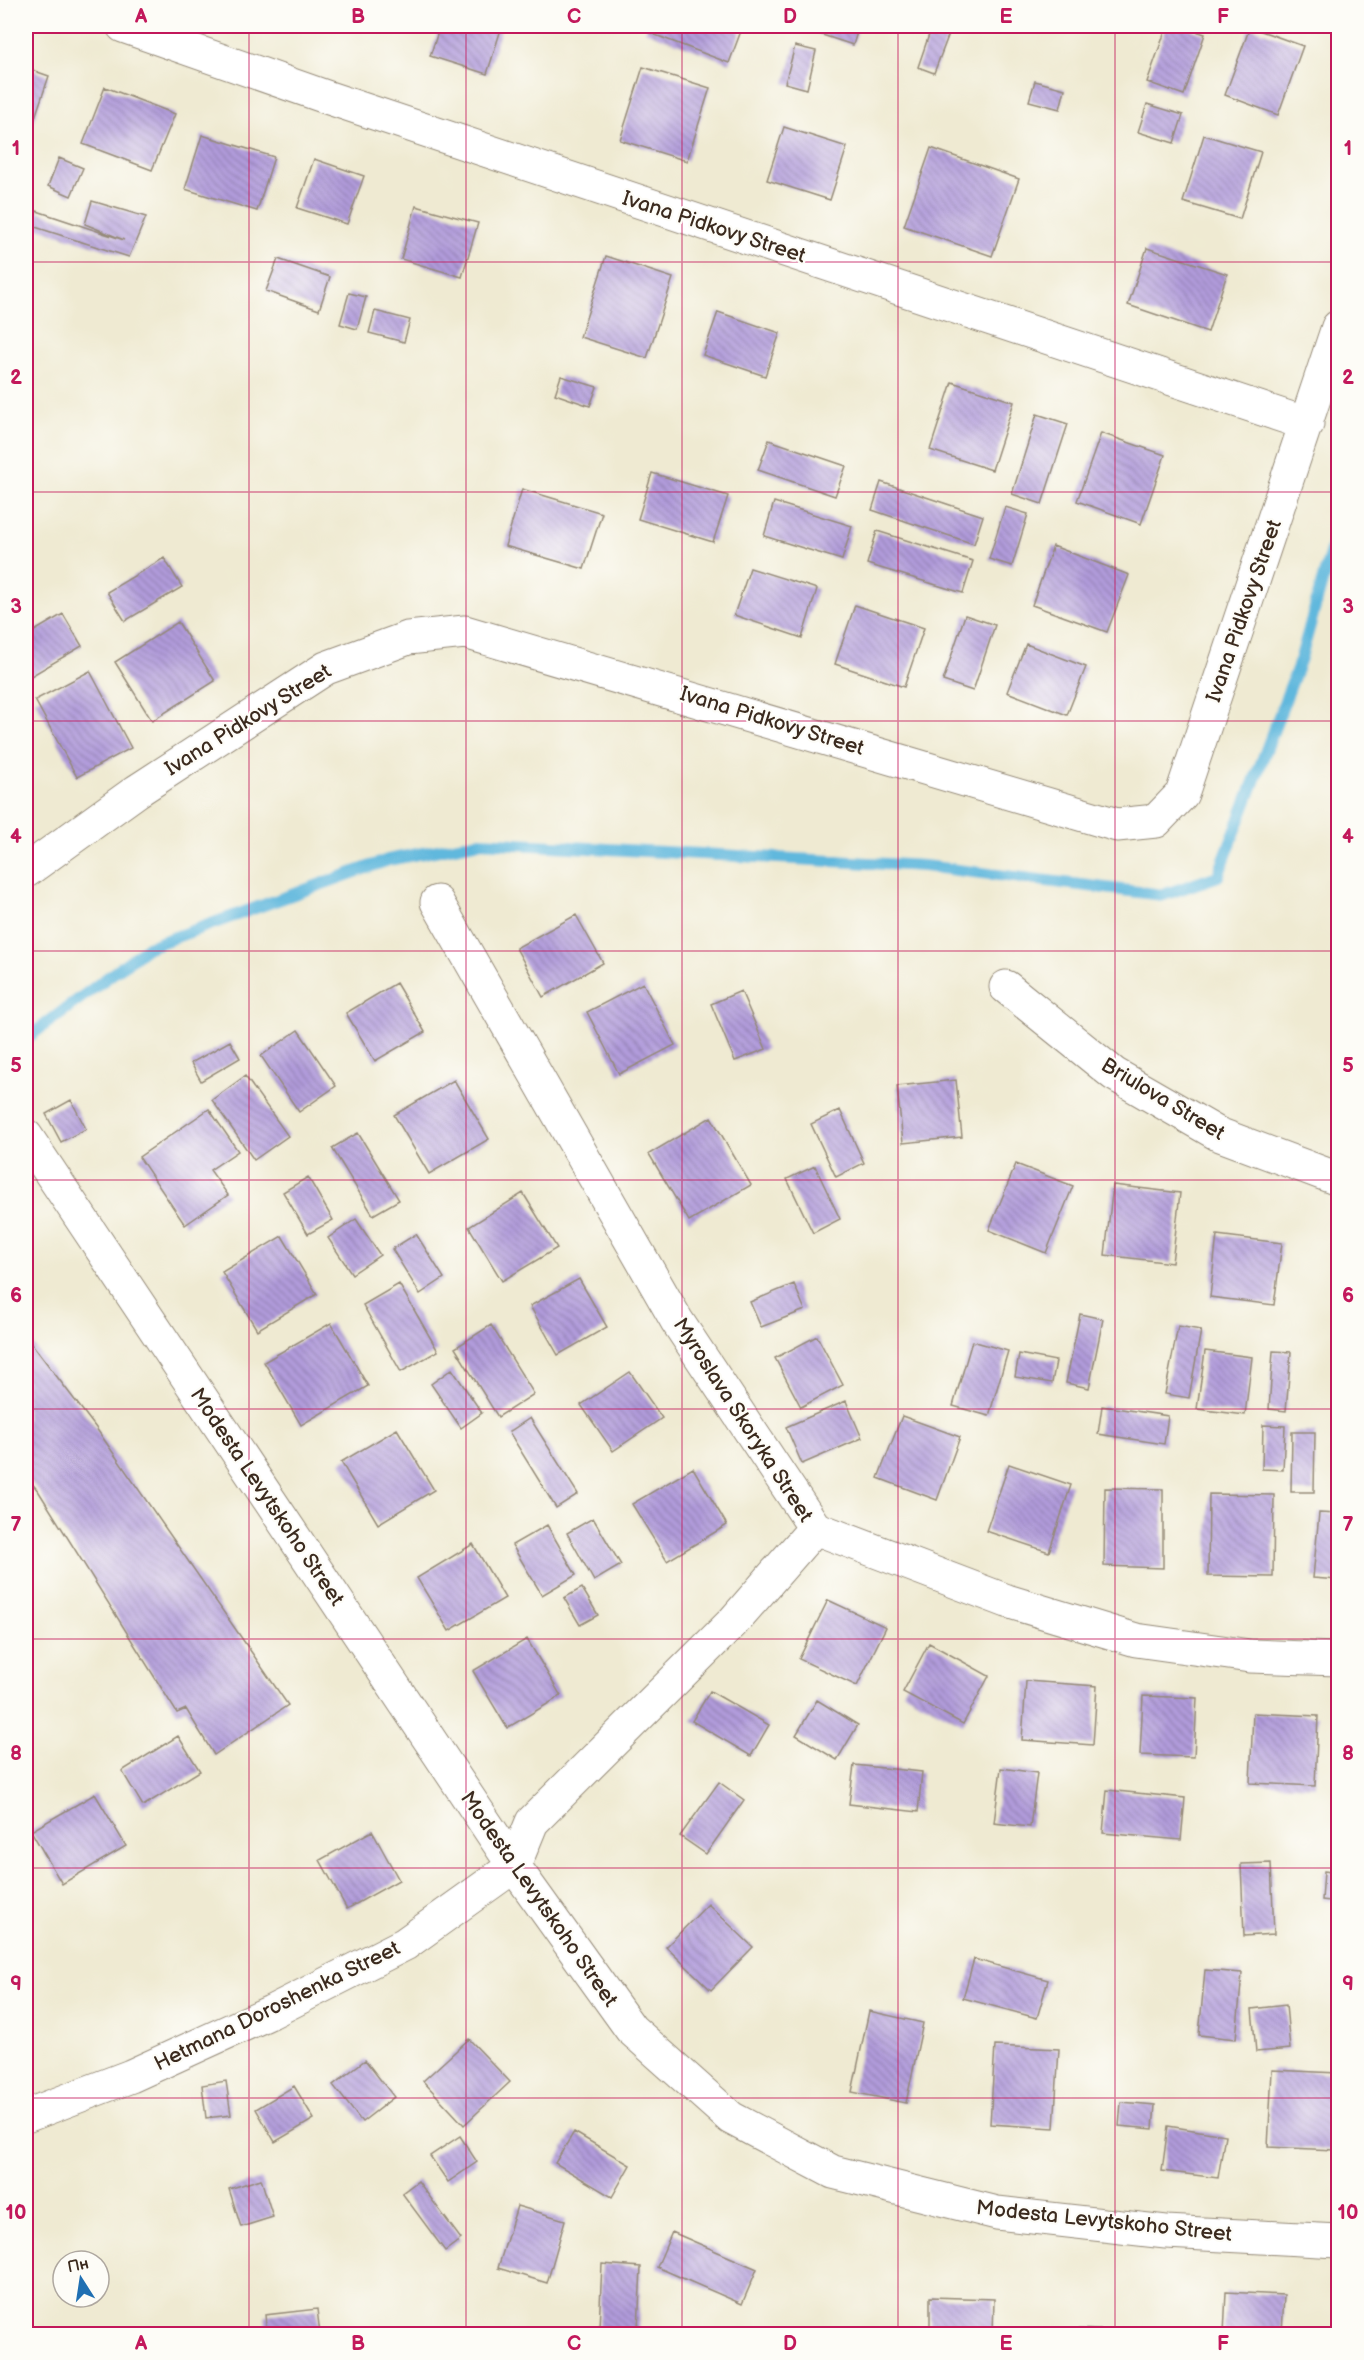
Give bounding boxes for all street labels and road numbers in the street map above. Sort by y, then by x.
street label: Ivana Pidkovy Street [619,186,809,269]
street label: Ivana Pidkovy Street [1201,516,1287,705]
street label: Ivana Pidkovy Street [160,658,336,781]
street label: Ivana Pidkovy Street [677,681,868,761]
street label: Briulova Street [1097,1052,1230,1146]
street label: Myroslava Skoryka Street [668,1313,819,1527]
street label: Modesta Levytskoho Street [185,1383,350,1611]
street label: Modesta Levytskoho Street [455,1787,623,2012]
street label: Hetmana Doroshenka Street [150,1935,404,2076]
street label: Modesta Levytskoho Street [975,2195,1234,2247]

